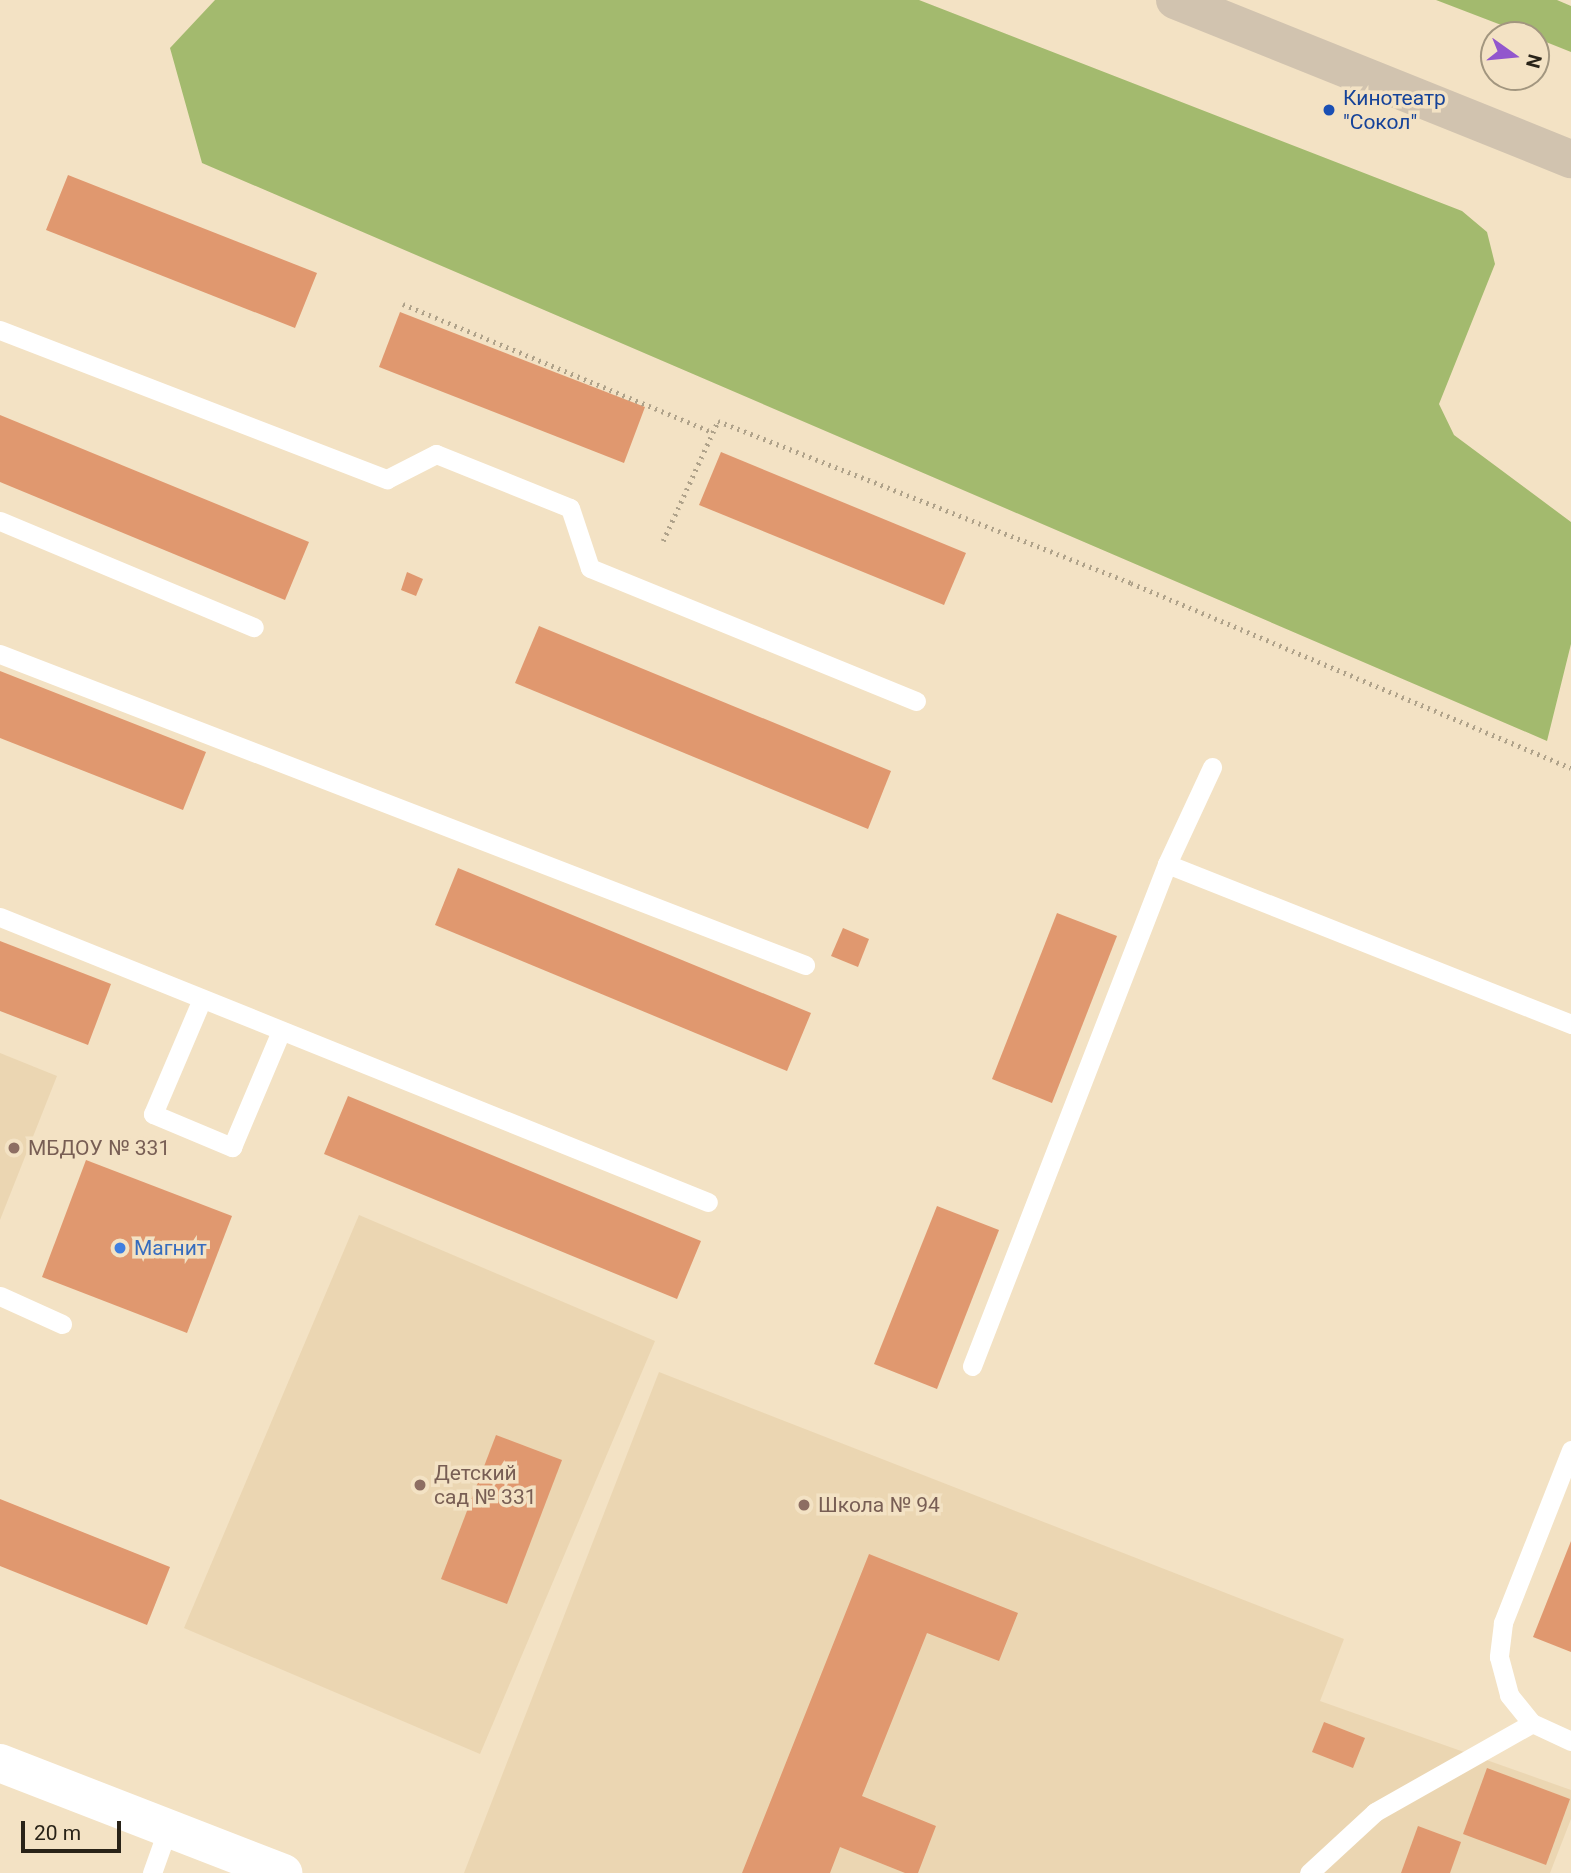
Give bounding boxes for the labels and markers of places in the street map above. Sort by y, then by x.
place label: Кинотеатр "Сокол" [1343,85,1446,135]
marker: Кинотеатр "Сокол" [1321,102,1337,118]
place label: МБДОУ № 331 [28,1135,170,1161]
marker: МБДОУ № 331 [6,1140,22,1156]
place label: Магнит [134,1235,207,1261]
marker: Магнит [112,1240,128,1256]
place label: Детский сад № 331 [434,1460,537,1510]
marker: Детский сад № 331 [412,1477,428,1493]
place label: Школа № 94 [818,1492,940,1518]
marker: Школа № 94 [796,1497,812,1513]

